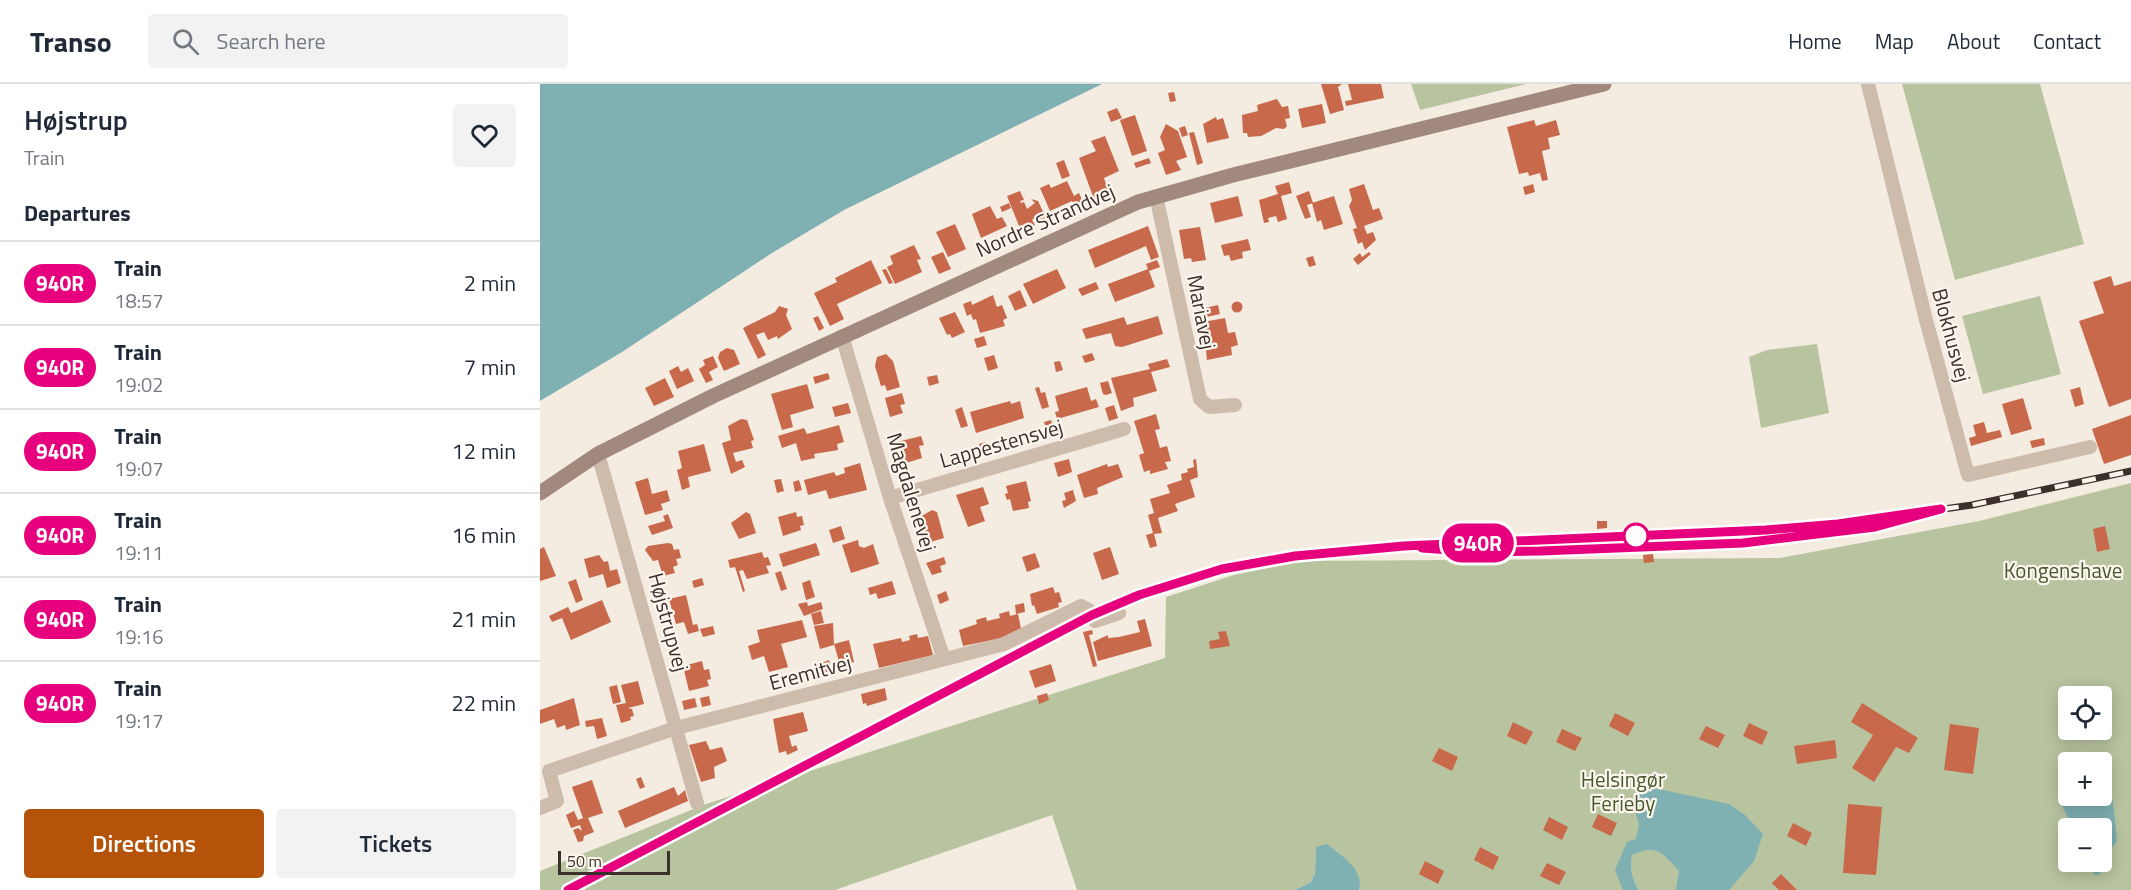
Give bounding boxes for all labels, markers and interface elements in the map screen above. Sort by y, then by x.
search box [148,14,568,68]
text: Transo [30,20,112,63]
text: Search here [217,24,326,58]
icon: search [169,25,202,58]
text: Home [1788,25,1842,57]
text: Map [1875,25,1914,57]
text: About [1947,25,2000,57]
text: Contact [2033,25,2101,57]
text: Højstrup [24,98,128,141]
button: heart [453,104,516,167]
text: Train [24,142,65,173]
street label: Nordre Strandvej [970,175,1120,265]
text: Departures [24,196,131,230]
text: Train [114,251,162,285]
text: 2 min [464,266,516,300]
text: 940R [36,267,84,299]
street label: Mariavej [1179,272,1225,352]
street label: Blokhusvej [1924,284,1980,386]
text: 18:57 [114,285,163,316]
text: Train [114,335,162,369]
text: 7 min [464,350,516,384]
text: 940R [36,351,84,383]
text: 19:02 [114,369,163,400]
street label: Lappestensvej [936,410,1066,476]
text: Train [114,419,162,453]
street label: Magdalenevej [879,429,945,555]
text: 12 min [451,434,516,468]
text: 940R [36,435,84,467]
text: 19:07 [114,453,163,484]
text: Train [114,503,162,537]
text: 16 min [451,518,516,552]
text: 940R [36,519,84,551]
unlabelled marker [1623,523,1649,549]
line badge: 940R [1436,524,1520,562]
text: 940R [1454,527,1502,559]
text: 19:11 [114,537,163,568]
park label: Kongenshave [2004,554,2122,586]
street label: Højstrupvej [640,569,698,675]
text: Train [114,587,162,621]
text: 21 min [451,602,516,636]
text: 940R [36,603,84,635]
text: 19:16 [114,621,163,652]
street label: Eremitvej [765,646,855,698]
text: Train [114,671,162,705]
text: 22 min [451,686,516,720]
map controls [2058,686,2112,872]
button: locate [2058,686,2112,740]
text: 940R [36,687,84,719]
text: 19:17 [114,705,163,736]
button: + [2058,752,2112,806]
park label: Helsingør Ferieby [1581,763,1665,819]
button: Directions [24,809,264,878]
button: Tickets [276,809,516,878]
button: − [2058,818,2112,872]
scale bar [558,848,670,876]
text: 50 m [567,849,602,873]

